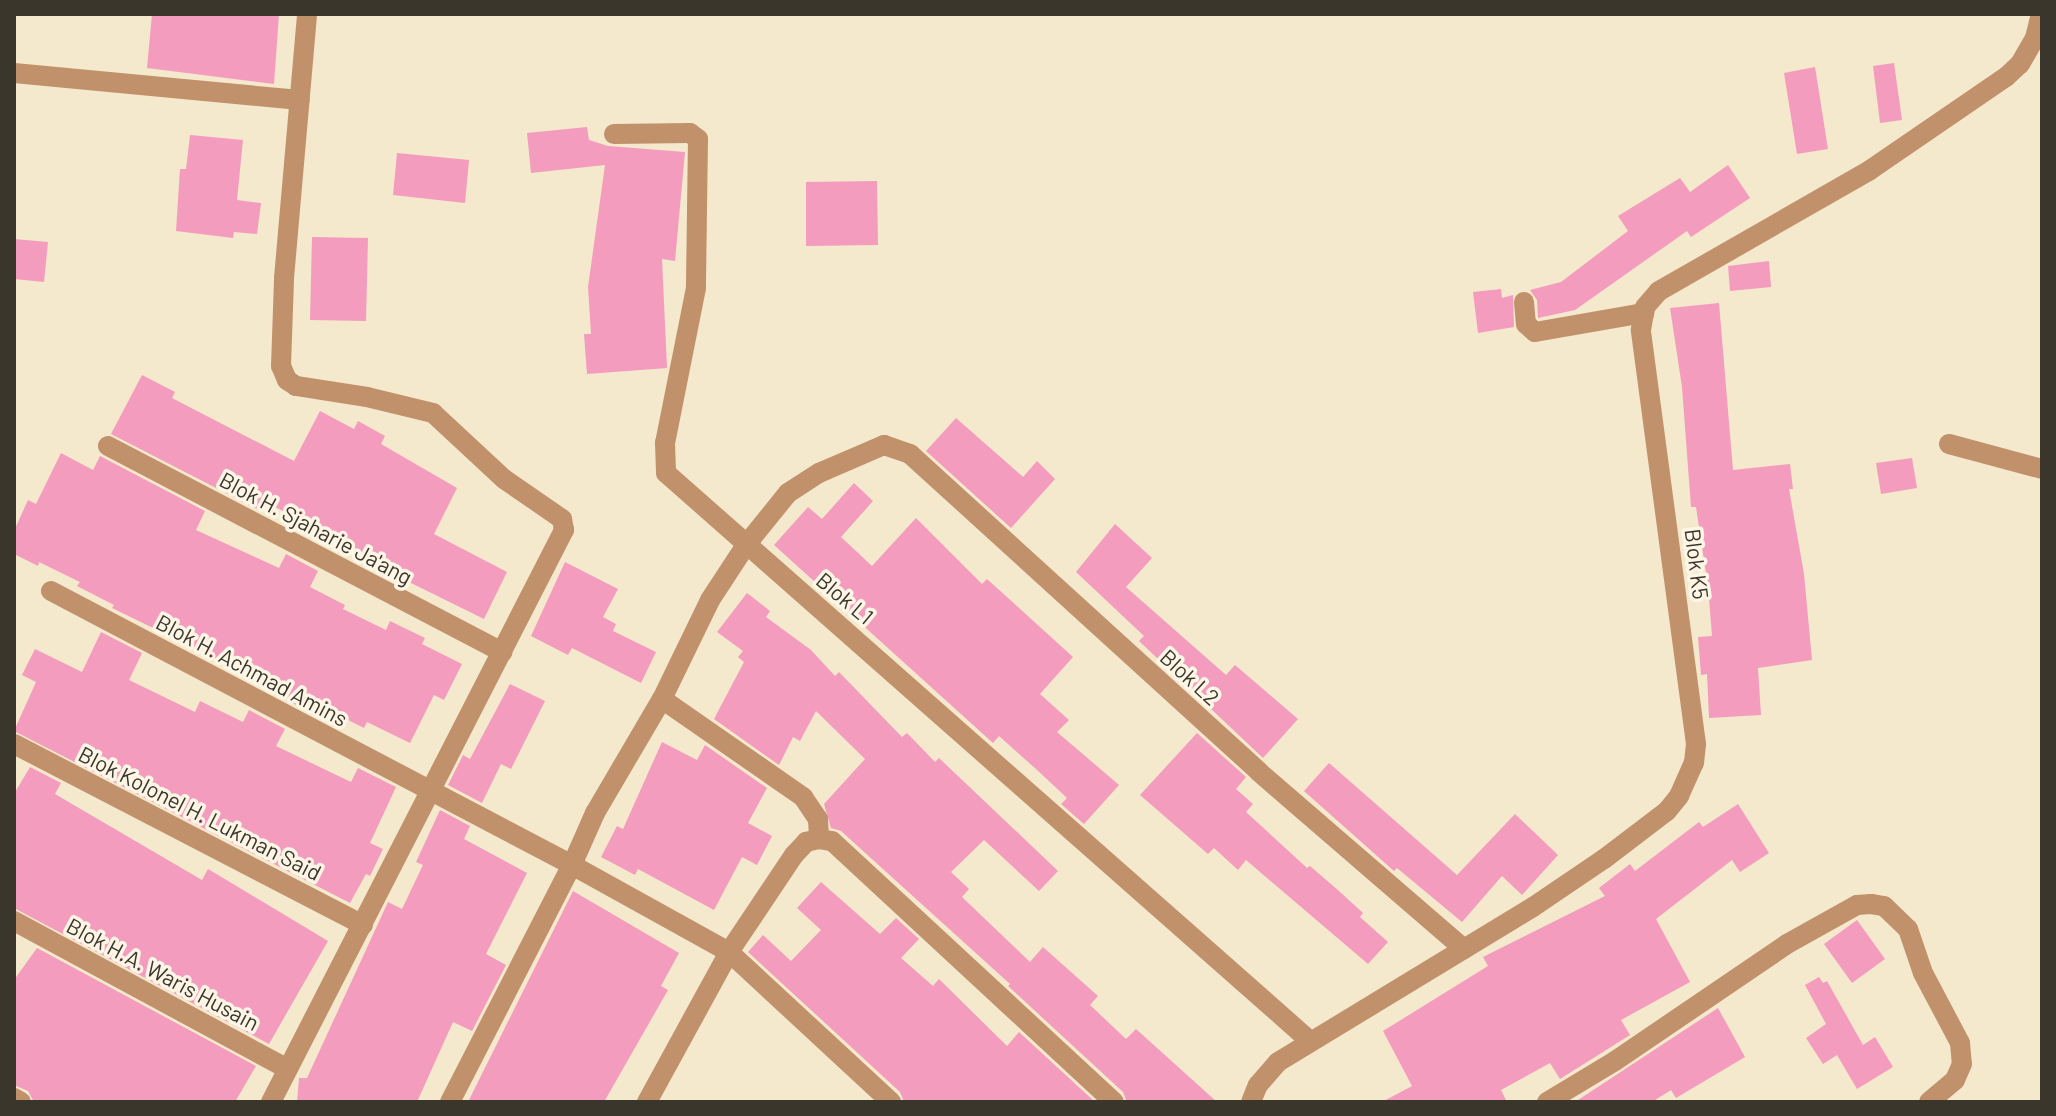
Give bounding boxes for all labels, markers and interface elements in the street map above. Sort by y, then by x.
street label: Blok H. Sjaharie Ja'ang [215,466,417,590]
street label: Blok K5 [1680,527,1714,601]
street label: Blok L1 [811,567,879,629]
street label: Blok H. Achmad Amins [152,608,352,732]
street label: Blok L2 [1155,644,1225,710]
street label: Blok Kolonel H. Lukman Said [74,740,326,886]
street label: Blok H.A. Waris Husain [62,912,264,1036]

